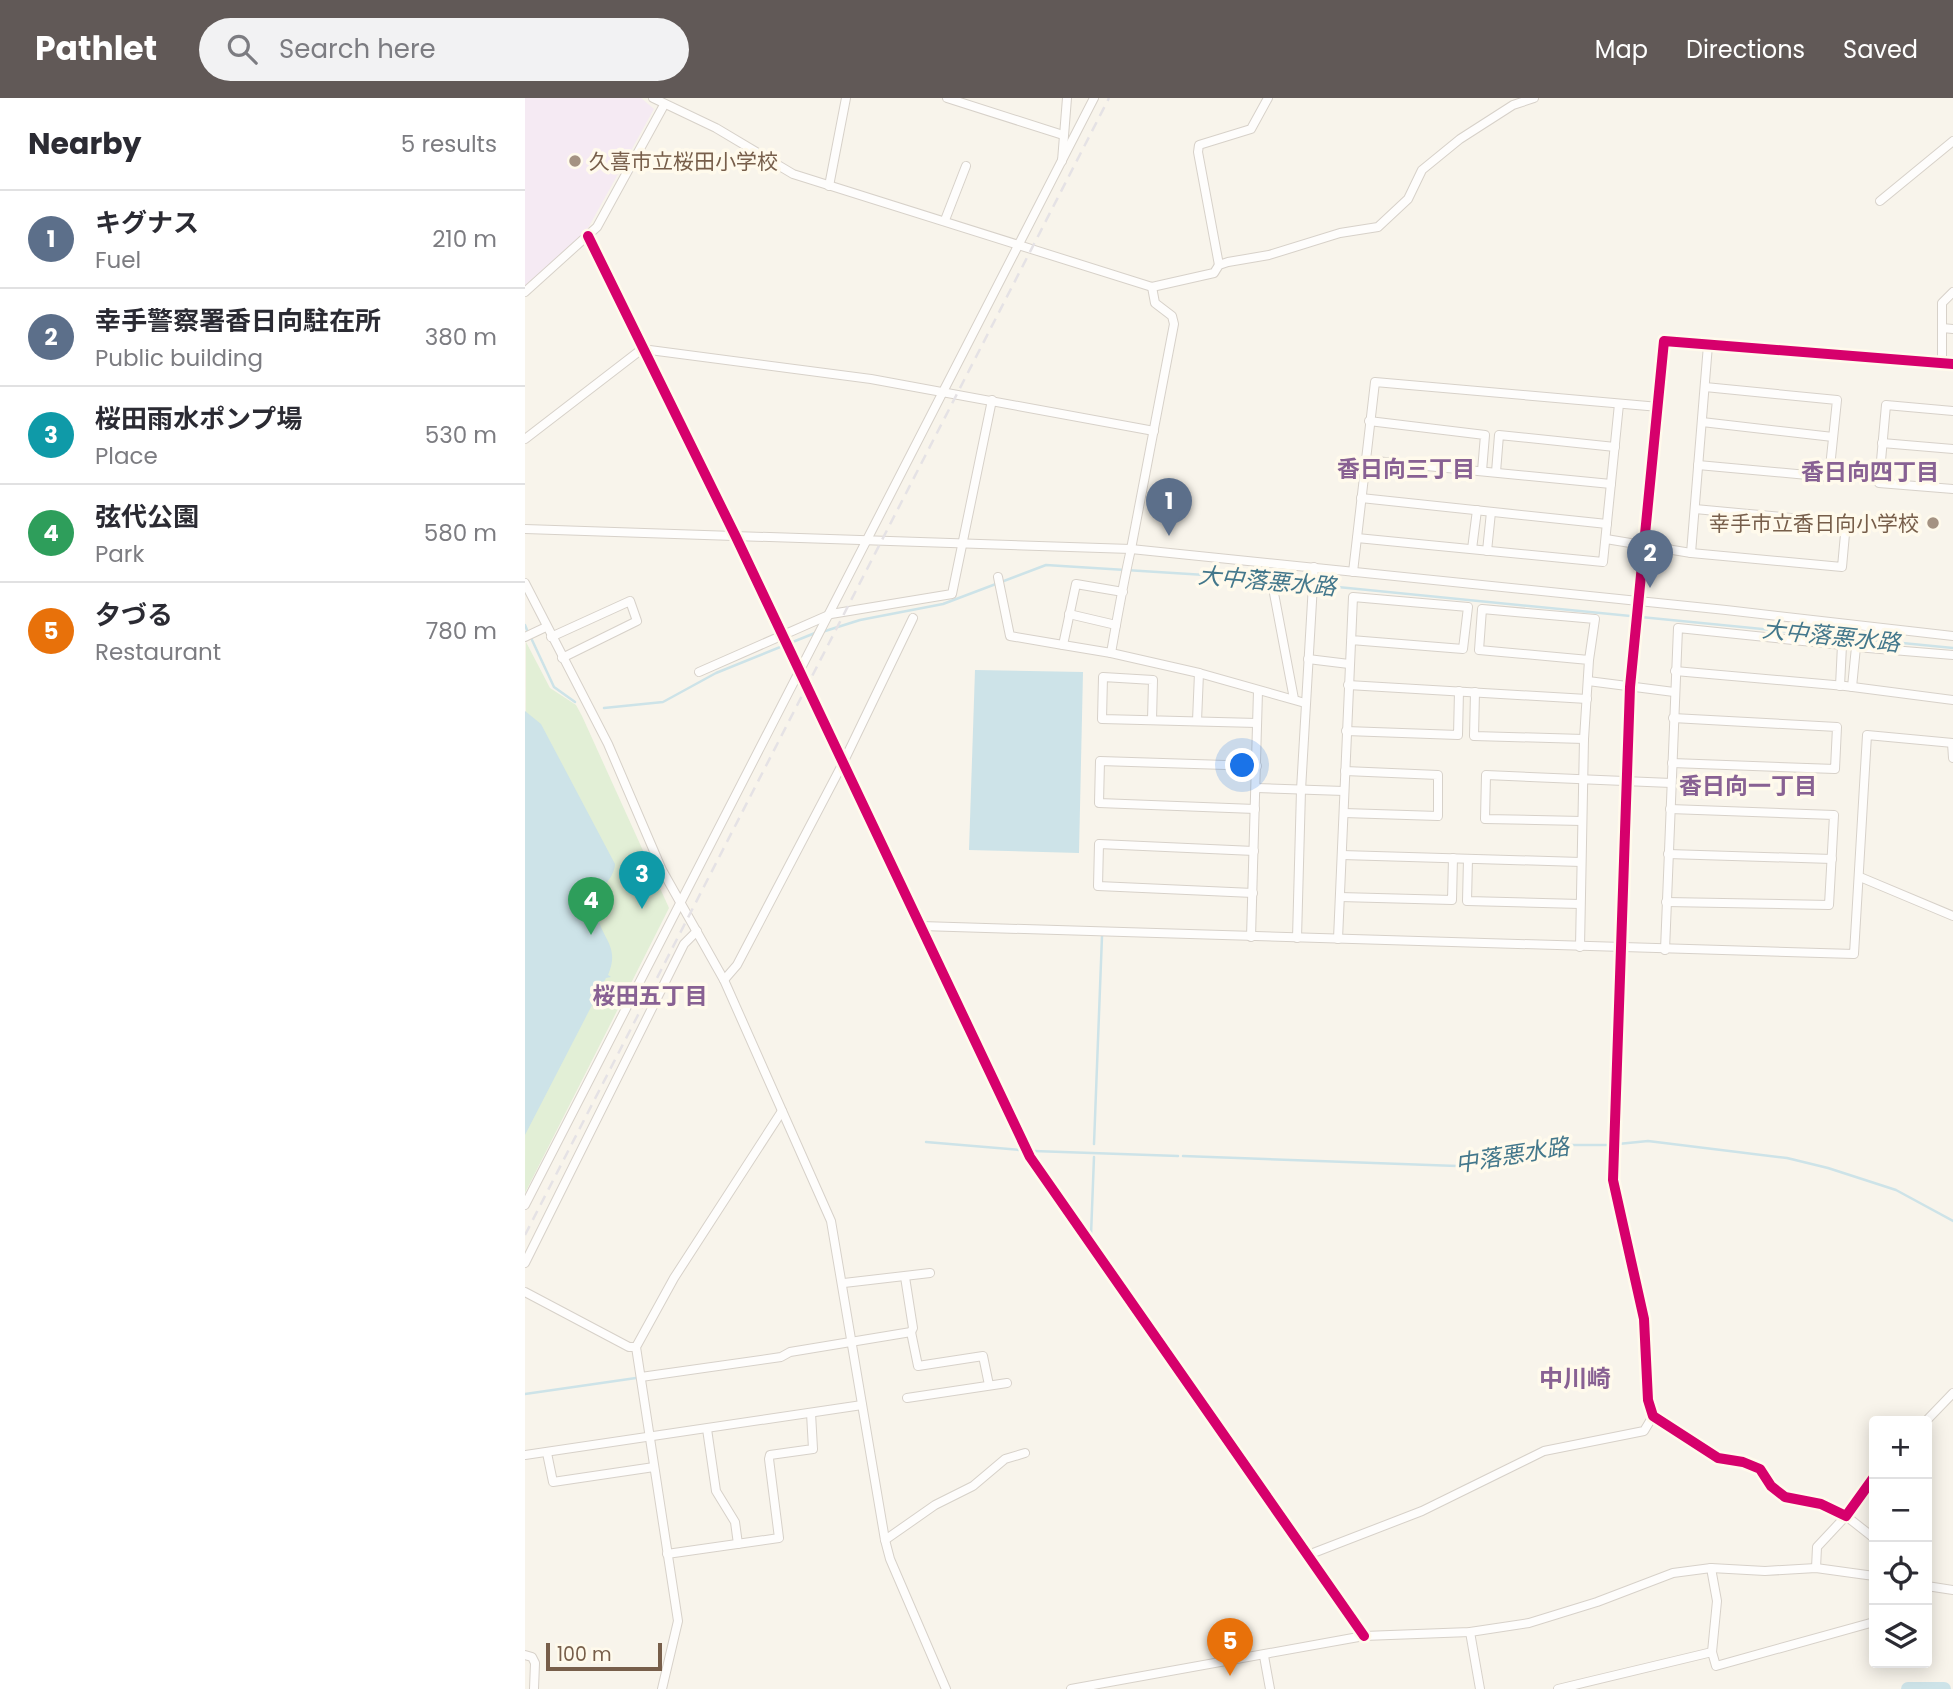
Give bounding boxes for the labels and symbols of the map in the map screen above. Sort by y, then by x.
place label: 久喜市立桜田小学校 [589,147,778,176]
marker: 久喜市立桜田小学校 [567,153,583,169]
district label: 香日向三丁目 [1337,453,1475,485]
district label: 香日向四丁目 [1801,456,1939,488]
pin: 1 [1146,478,1192,536]
place label: 幸手市立香日向小学校 [1709,509,1919,538]
marker: 幸手市立香日向小学校 [1925,515,1941,531]
pin: 2 [1627,530,1673,588]
water label: 大中落悪水路 [1197,559,1339,603]
water label: 大中落悪水路 [1761,613,1903,659]
your location [1225,748,1259,782]
district label: 香日向一丁目 [1679,770,1817,802]
pin: 3 [619,851,665,909]
pin: 4 [568,877,614,935]
district label: 桜田五丁目 [593,980,708,1012]
water label: 中落悪水路 [1453,1130,1573,1180]
district label: 中川崎 [1539,1362,1611,1395]
pin: 5 [1207,1618,1253,1676]
scale bar [546,1640,661,1672]

